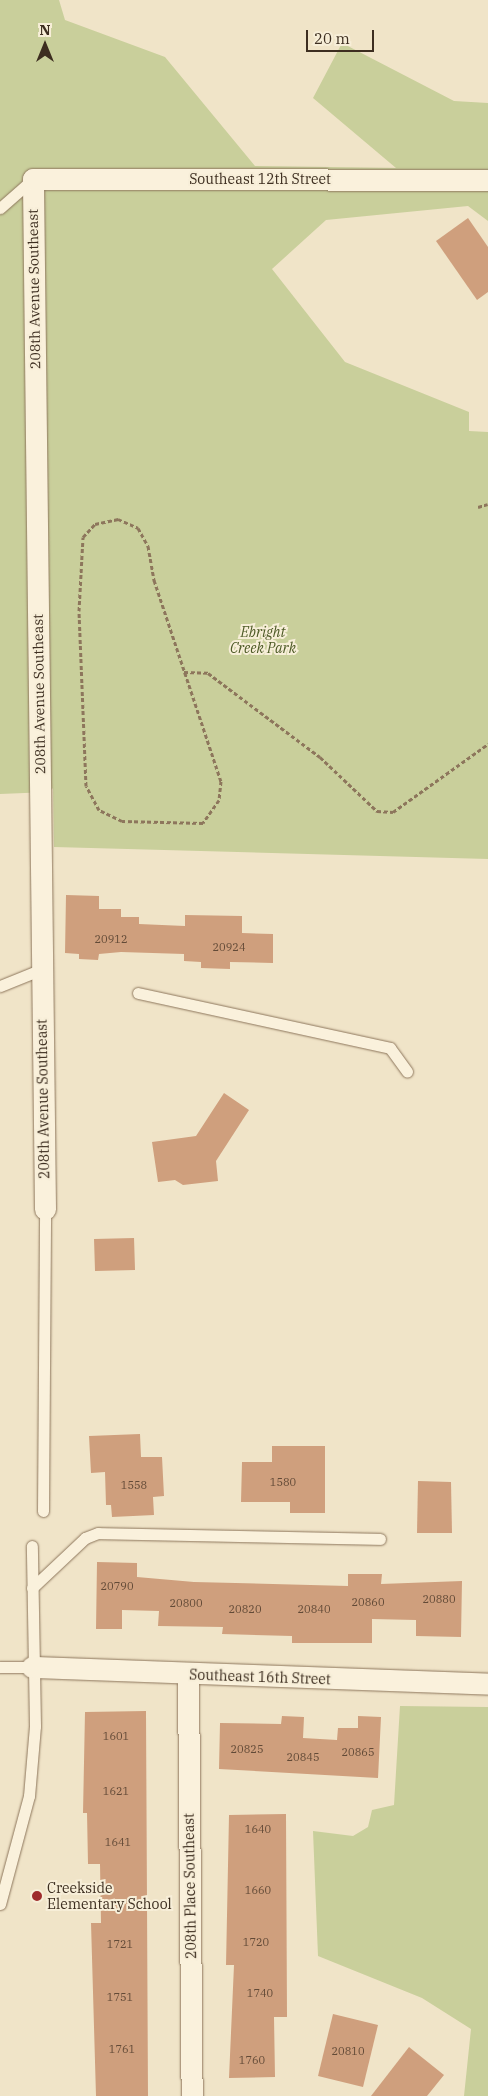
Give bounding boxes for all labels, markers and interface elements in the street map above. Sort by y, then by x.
north arrow [20,20,70,70]
scale bar [308,20,376,52]
text: N [39,21,51,39]
text: 20 m [314,29,350,48]
street label: Southeast 12th Street [189,171,331,187]
street label: 208th Avenue Southeast [24,209,44,369]
street label: 208th Avenue Southeast [29,614,49,774]
park label: Ebright Creek Park [230,624,296,656]
house number: 20912 [95,932,127,946]
house number: 20924 [213,940,245,954]
street label: 208th Avenue Southeast [33,1019,53,1179]
house number: 1580 [270,1475,296,1489]
house number: 1558 [121,1478,147,1492]
house number: 20790 [101,1579,133,1593]
house number: 20880 [423,1592,455,1606]
house number: 20860 [352,1595,384,1609]
house number: 20800 [170,1596,202,1610]
house number: 20820 [229,1602,261,1616]
house number: 20840 [298,1602,330,1616]
street label: Southeast 16th Street [189,1666,331,1688]
house number: 1601 [103,1729,129,1743]
house number: 20825 [231,1742,263,1756]
house number: 20865 [342,1745,374,1759]
house number: 20845 [287,1750,319,1764]
house number: 1621 [103,1784,129,1798]
street label: 208th Place Southeast [180,1813,200,1959]
house number: 1640 [245,1822,271,1836]
house number: 1641 [105,1835,131,1849]
place label: Creekside Elementary School [47,1880,172,1912]
house number: 1660 [245,1883,271,1897]
marker: Creekside Elementary School [31,1890,43,1902]
house number: 1720 [243,1935,269,1949]
house number: 1721 [107,1937,133,1951]
house number: 1740 [247,1986,273,2000]
house number: 1751 [107,1990,133,2004]
house number: 1761 [109,2042,135,2056]
house number: 20810 [332,2044,364,2058]
house number: 1760 [239,2053,265,2067]

